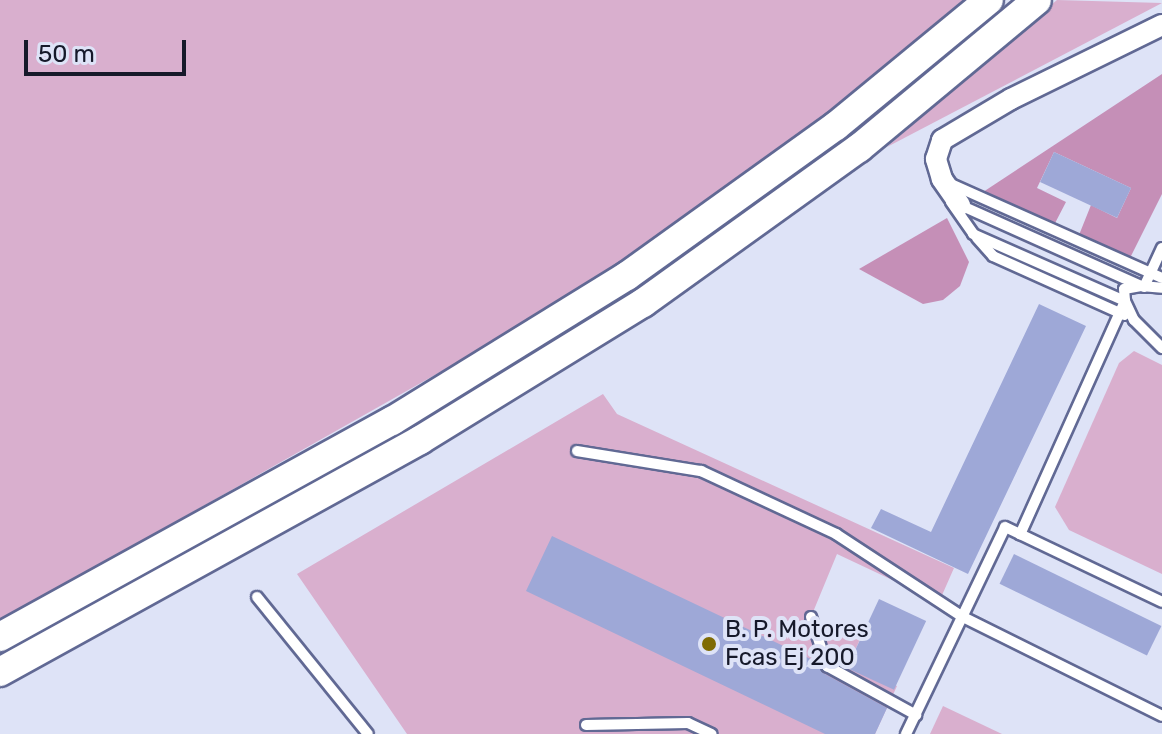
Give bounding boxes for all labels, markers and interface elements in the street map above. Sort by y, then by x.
scale bar [28,24,190,74]
text: 50 m [38,40,95,68]
place label: B. P. Motores Fcas Ej 200 [725,616,869,672]
marker: B. P. Motores Fcas Ej 200 [700,635,718,653]

